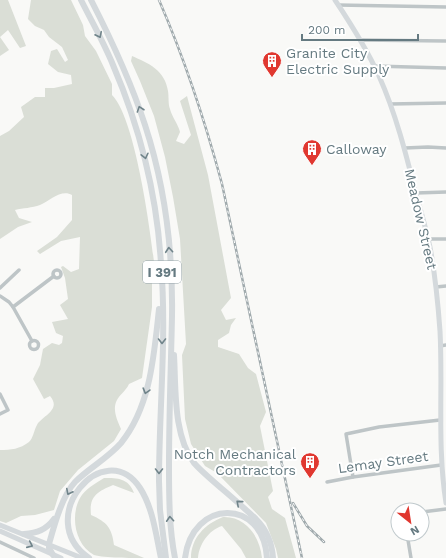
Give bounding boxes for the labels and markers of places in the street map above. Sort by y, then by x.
place label: Granite City Electric Supply [286,45,390,77]
building icon: Granite City Electric Supply [261,50,283,78]
building icon: Calloway [301,138,323,166]
place label: Calloway [326,141,387,157]
place label: Notch Mechanical Contractors [174,446,297,478]
building icon: Notch Mechanical Contractors [299,451,321,479]

